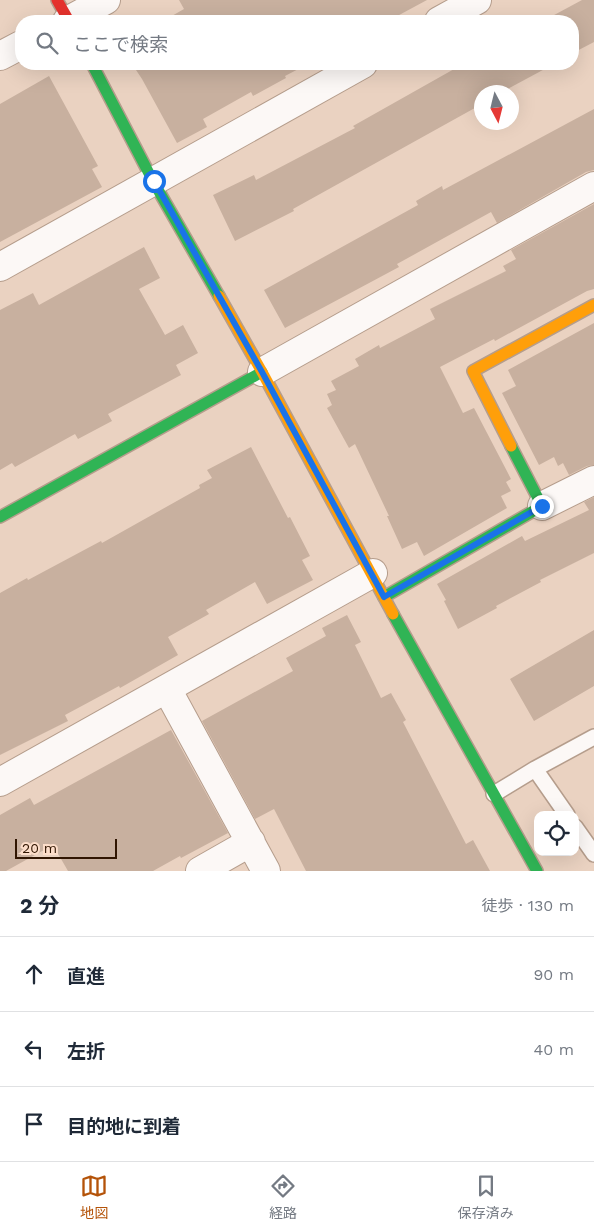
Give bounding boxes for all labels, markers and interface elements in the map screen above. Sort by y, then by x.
search box [15,15,579,70]
icon: search [33,29,61,57]
text: ここで検索 [73,33,168,56]
north arrow [474,85,519,130]
route start [143,170,166,193]
route end [531,495,554,518]
map controls [534,811,579,856]
button: locate [534,811,579,856]
scale bar [15,836,118,859]
text: 20 m [22,840,57,856]
text: 2 分 [20,893,60,918]
text: 徒歩 · 130 m [482,896,574,915]
icon: ahead [20,960,48,988]
text: 直進 [67,965,105,988]
text: 90 m [533,965,574,984]
icon: left [20,1035,48,1063]
text: 左折 [67,1040,105,1063]
text: 40 m [534,1040,574,1059]
icon: arrive [20,1110,48,1138]
text: 目的地に到着 [67,1115,181,1138]
tab: 地図 [80,1172,108,1222]
tab: 経路 [269,1172,297,1222]
tab: 保存済み [458,1172,514,1222]

